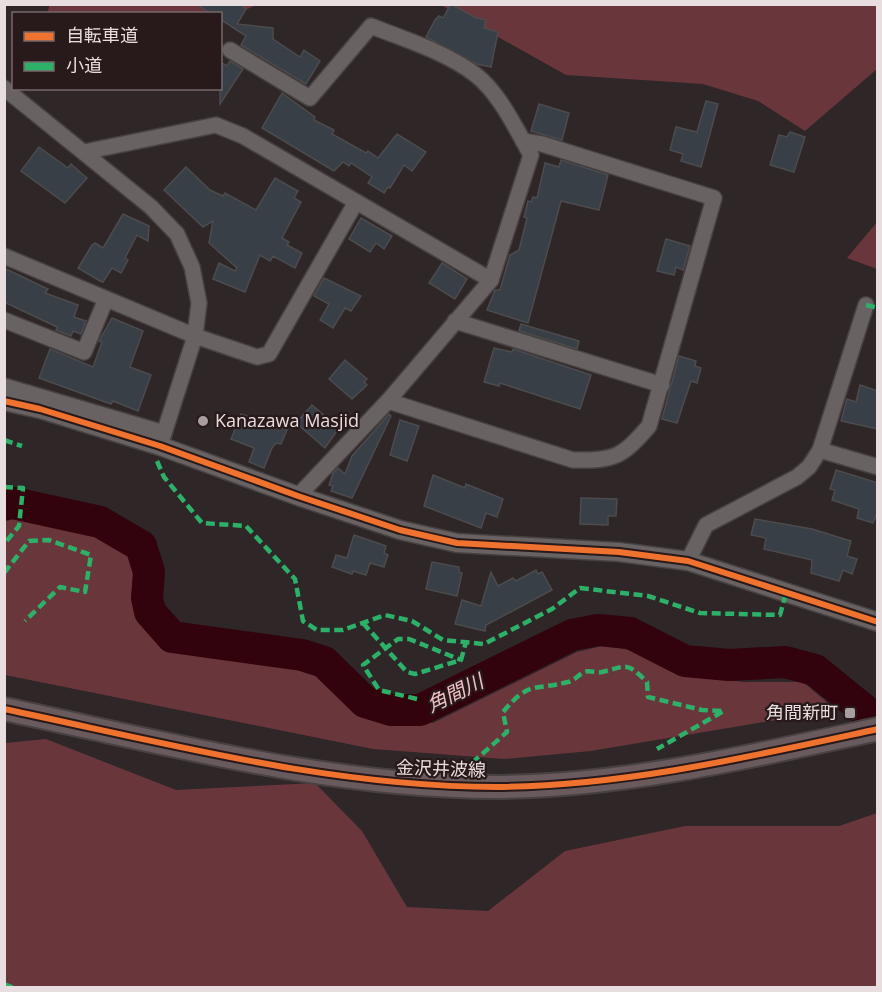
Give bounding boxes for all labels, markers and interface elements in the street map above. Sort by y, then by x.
legend [12,12,222,90]
text: 自転車道 [66,23,138,47]
text: 小道 [66,53,102,77]
place label: Kanazawa Masjid [215,408,359,432]
marker: Kanazawa Masjid [196,414,210,428]
water label: 角間川 [422,666,489,718]
place label: 角間新町 [766,700,838,724]
marker: 角間新町 [843,706,857,720]
street label: 金沢井波線 [396,754,486,782]

